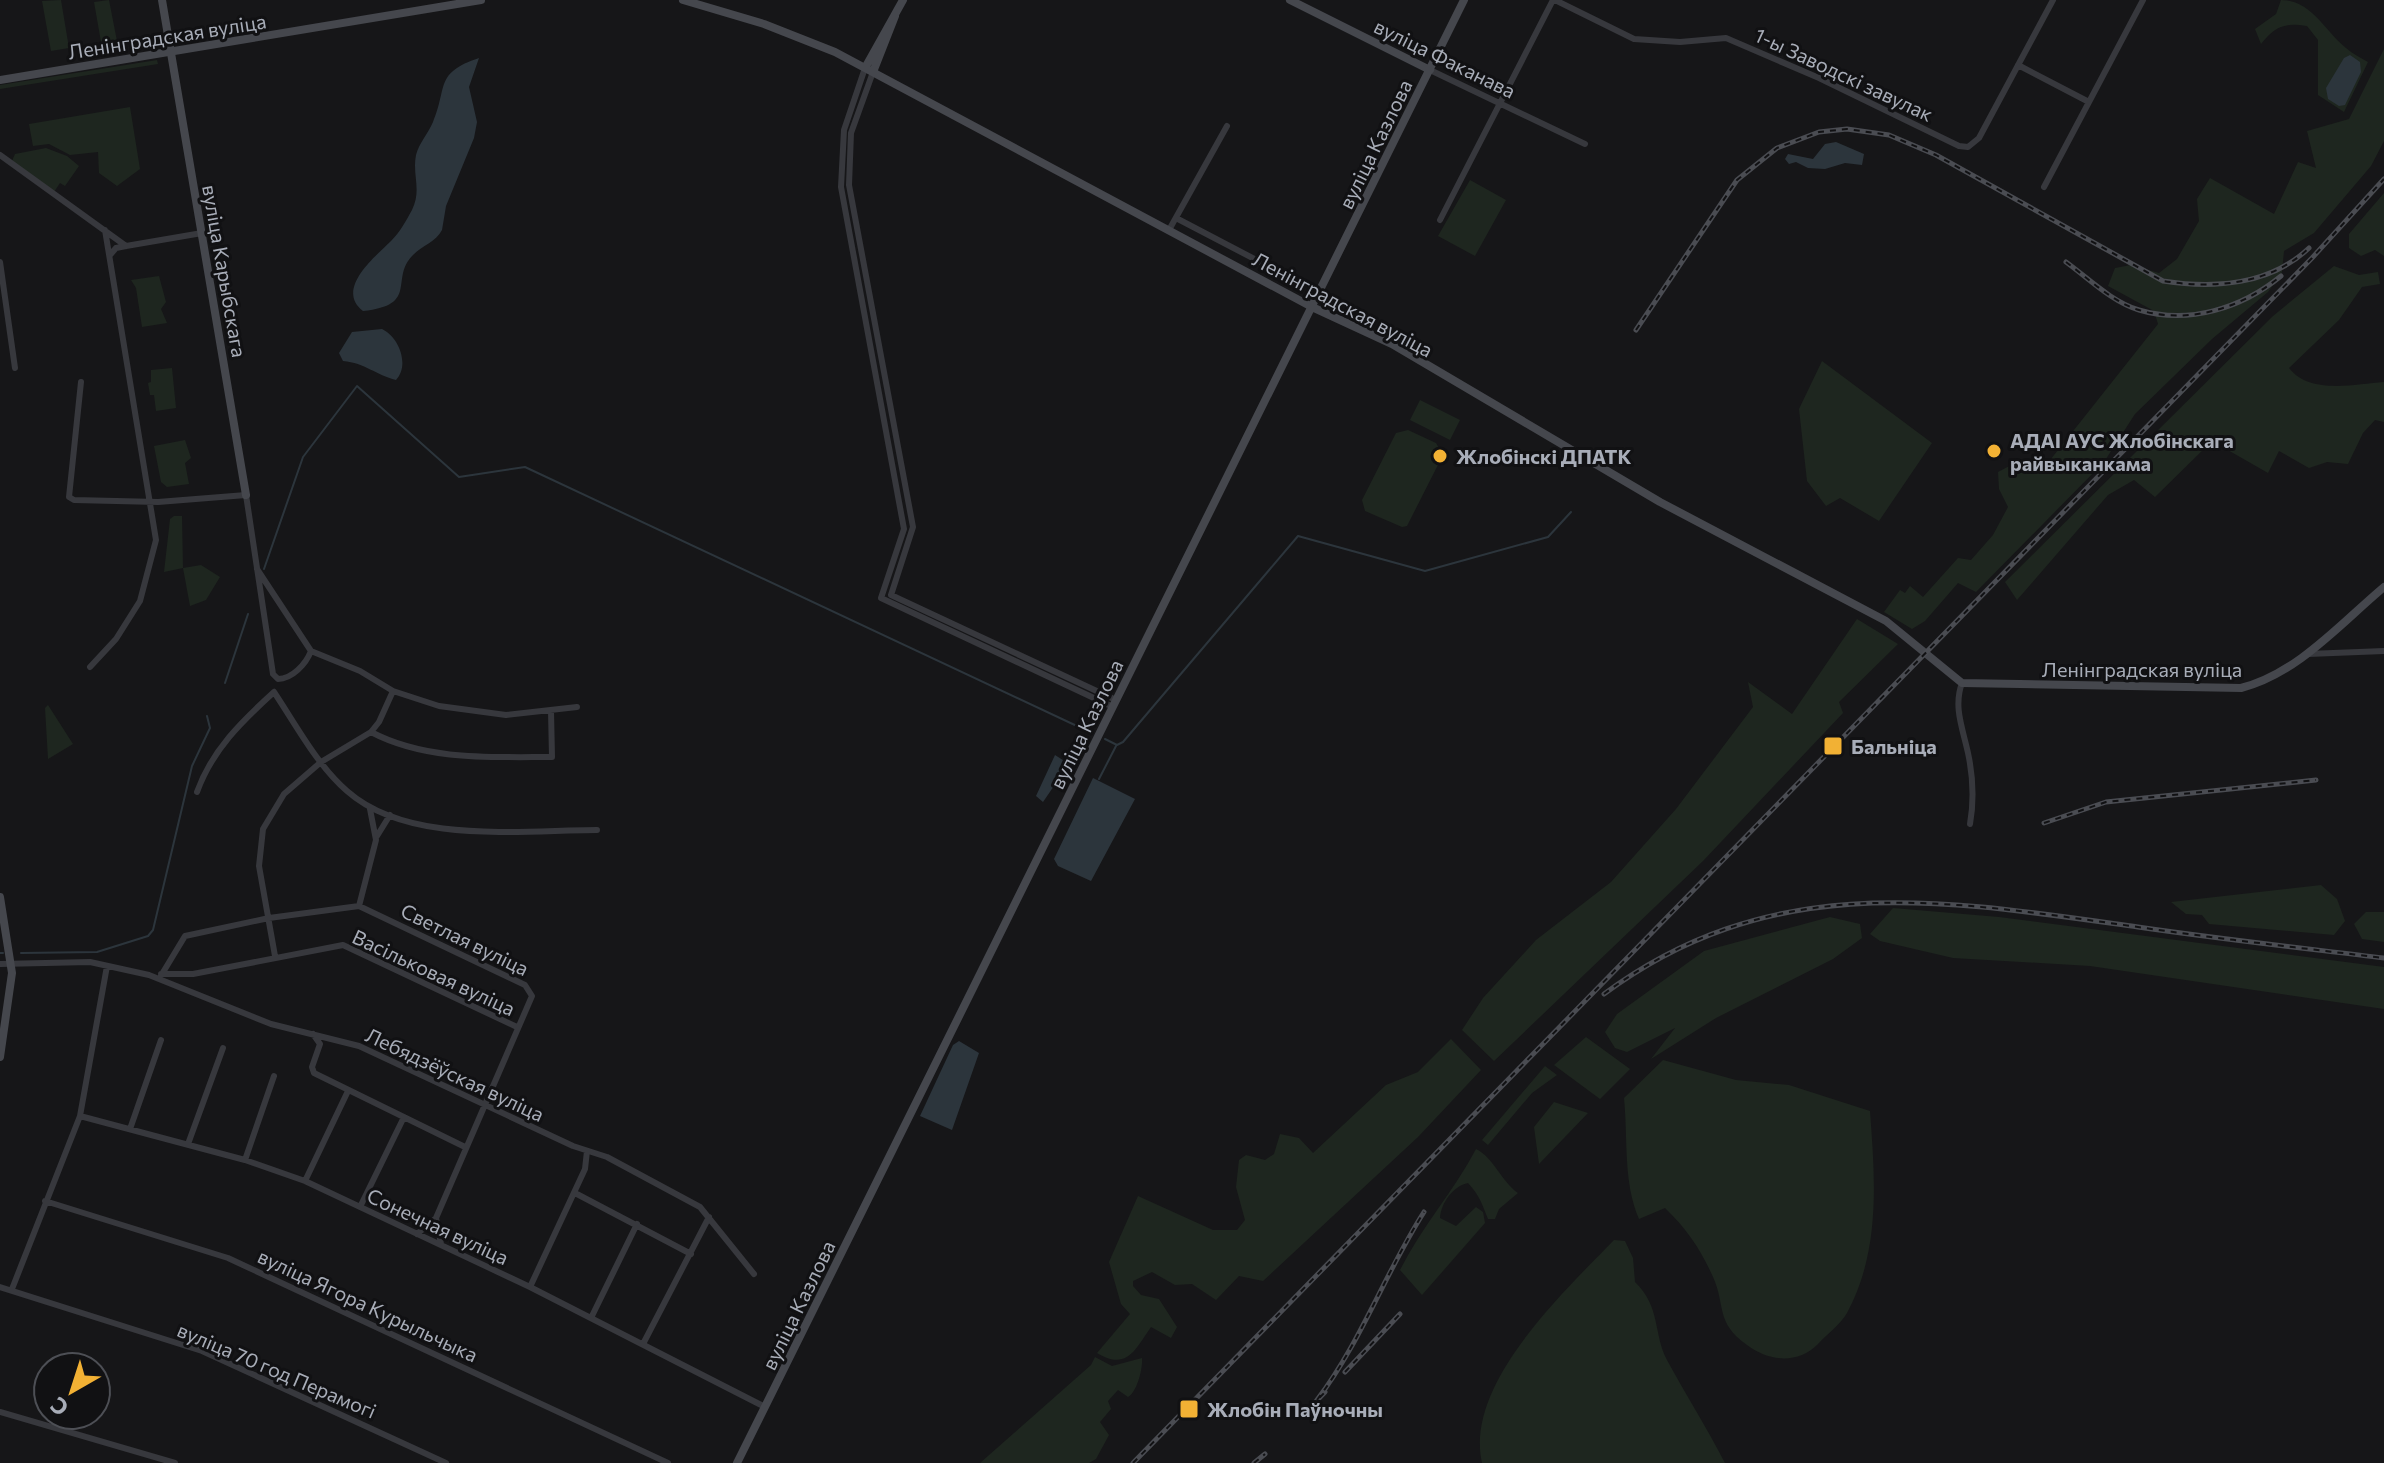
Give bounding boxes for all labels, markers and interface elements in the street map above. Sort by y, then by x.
street label: Ленінградская вуліца [66,8,268,64]
street label: вуліца Факанава [1371,13,1519,103]
street label: 1-ы Заводскі завулак [1751,22,1937,126]
street label: вуліца Казлова [1333,76,1417,212]
street label: вуліца Карыбскага [198,183,252,359]
street label: Ленінградская вуліца [1249,246,1437,362]
place label: АДАІ АУС Жлобінскага райвыканкама [2010,428,2234,475]
marker: АДАІ АУС Жлобінскага райвыканкама [1985,442,2003,460]
place label: Жлобінскі ДПАТК [1456,444,1631,468]
marker: Жлобінскі ДПАТК [1431,447,1449,465]
street label: вуліца Казлова [1044,656,1128,792]
street label: Ленінградская вуліца [2042,657,2242,681]
place label: Бальніца [1851,734,1937,758]
marker: Бальніца [1822,735,1844,757]
street label: Светлая вуліца [397,898,533,980]
street label: Васільковая вуліца [349,924,519,1020]
street label: Лебядзёўская вуліца [362,1022,548,1126]
street label: Сонечная вуліца [363,1183,513,1269]
street label: вуліца Казлова [756,1237,840,1373]
street label: вуліца Ягора Курыльчыка [254,1243,482,1367]
street label: вуліца 70 год Перамогі [174,1317,380,1423]
north arrow [32,1351,112,1431]
text: С [45,1392,73,1422]
place label: Жлобін Паўночны [1207,1397,1383,1421]
marker: Жлобін Паўночны [1178,1398,1200,1420]

